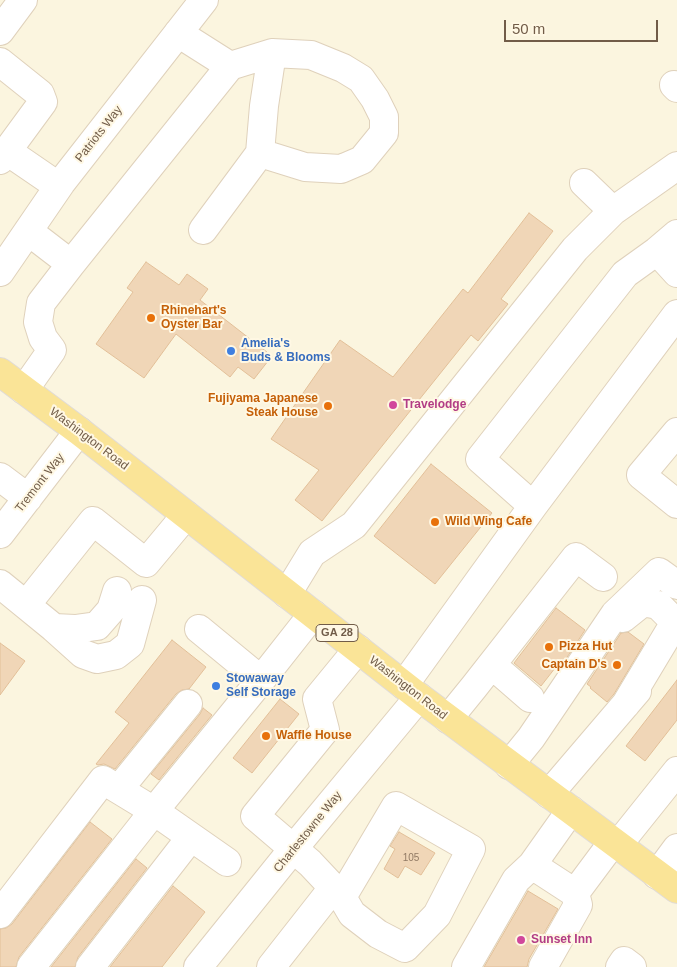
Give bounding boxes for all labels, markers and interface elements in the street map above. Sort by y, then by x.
scale bar [507,10,661,42]
text: 50 m [512,20,545,37]
street label: Patriots Way [73,103,125,165]
place label: Rhinehart's Oyster Bar [161,304,227,332]
marker: Rhinehart's Oyster Bar [145,312,157,324]
place label: Amelia's Buds & Blooms [241,337,330,365]
marker: Amelia's Buds & Blooms [225,345,237,357]
place label: Fujiyama Japanese Steak House [208,392,318,420]
place label: Travelodge [403,398,466,412]
marker: Travelodge [387,399,399,411]
marker: Fujiyama Japanese Steak House [322,400,334,412]
street label: Washington Road [47,405,131,473]
street label: Tremont Way [12,451,68,515]
place label: Wild Wing Cafe [445,515,532,529]
marker: Wild Wing Cafe [429,516,441,528]
road number: GA 28 [316,624,358,641]
place label: Pizza Hut [559,640,612,654]
marker: Pizza Hut [543,641,555,653]
street label: Washington Road [366,653,450,723]
place label: Captain D's [541,658,607,672]
marker: Captain D's [611,659,623,671]
place label: Stowaway Self Storage [226,672,296,700]
marker: Stowaway Self Storage [210,680,222,692]
place label: Waffle House [276,729,352,743]
marker: Waffle House [260,730,272,742]
street label: Charlestowne Way [271,789,345,875]
house number: 105 [403,852,419,864]
place label: Sunset Inn [531,933,592,947]
marker: Sunset Inn [515,934,527,946]

